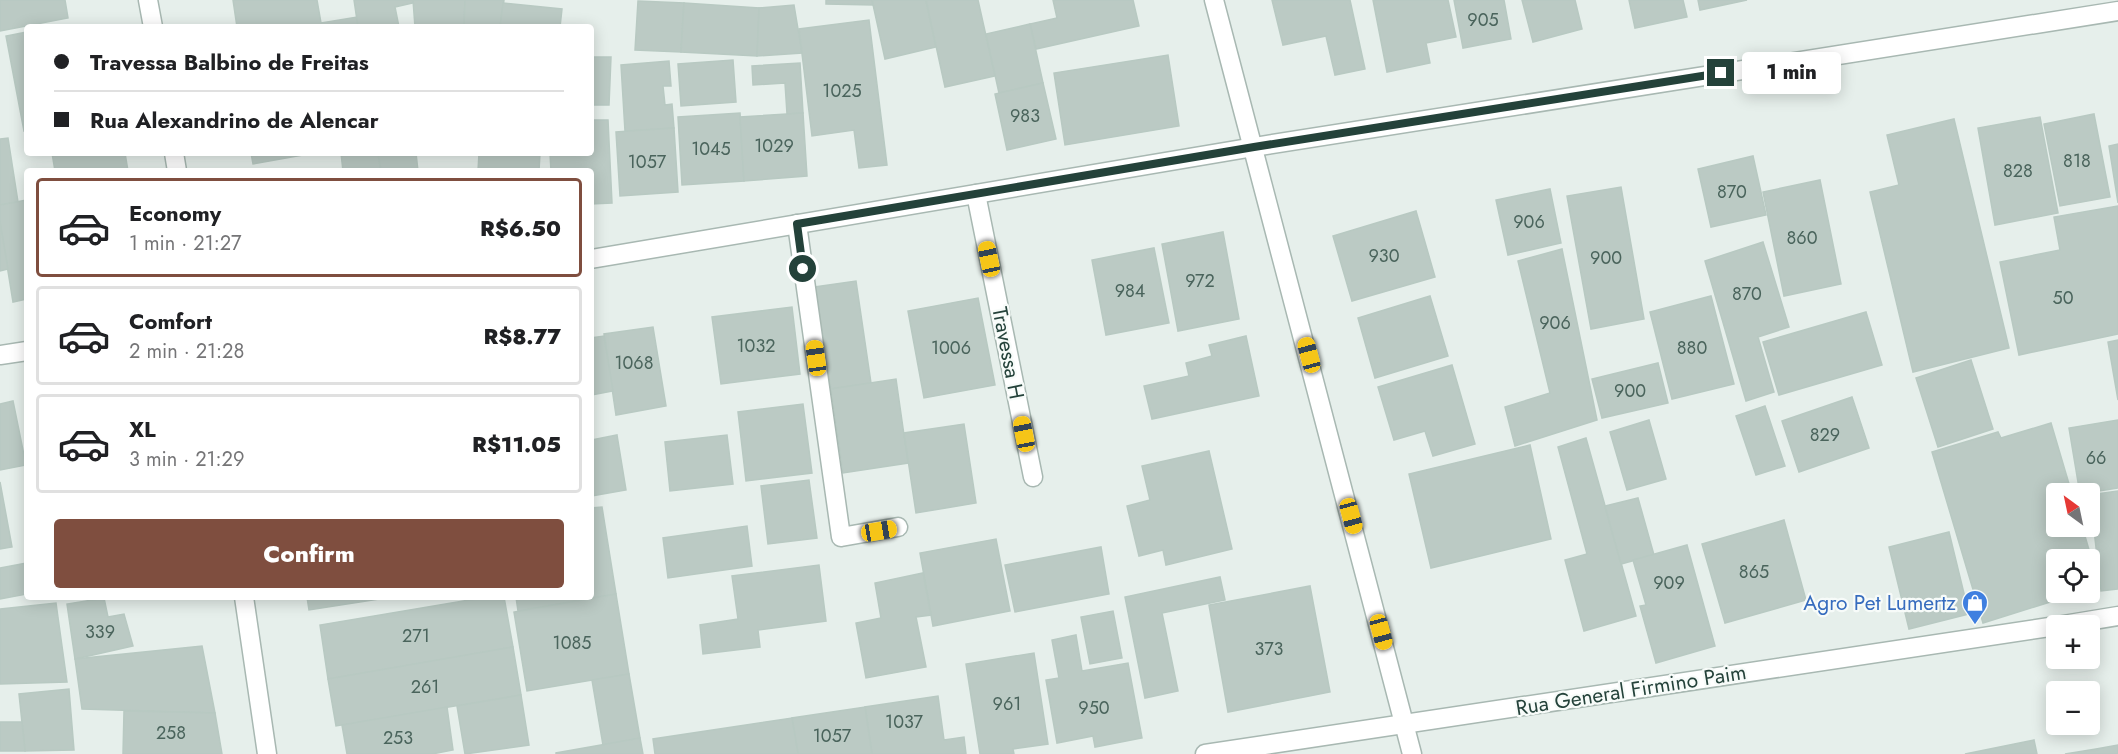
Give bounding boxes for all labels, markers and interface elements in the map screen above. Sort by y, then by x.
house number: 905 [1467,7,1499,33]
text: Travessa Balbino de Freitas [90,46,369,78]
callout: 1 min [1742,52,1841,94]
text: 1 min [1766,58,1817,87]
route end [1707,59,1734,86]
house number: 1025 [822,78,862,104]
house number: 983 [1010,103,1040,129]
text: Rua Alexandrino de Alencar [90,104,379,136]
house number: 1029 [754,133,794,159]
house number: 1045 [691,136,731,162]
house number: 818 [2063,148,2091,174]
house number: 1057 [628,149,667,175]
house number: 828 [2003,158,2033,184]
house number: 870 [1717,179,1747,205]
text: Economy [129,197,221,229]
icon: car [57,201,111,255]
house number: 906 [1513,209,1545,235]
text: R$6.50 [480,212,561,244]
house number: 860 [1787,225,1818,251]
text: 1 min · 21:27 [129,229,242,258]
car [976,240,1002,278]
house number: 930 [1369,243,1400,269]
house number: 900 [1590,245,1622,271]
route start [789,255,816,282]
house number: 972 [1185,268,1215,294]
house number: 984 [1115,278,1145,304]
house number: 870 [1732,281,1762,307]
house number: 50 [2053,285,2074,311]
street label: Travessa H [984,304,1032,402]
text: Comfort [129,305,212,337]
icon: car [57,309,111,363]
house number: 906 [1539,310,1571,336]
text: R$8.77 [483,320,561,352]
house number: 1032 [737,333,775,359]
house number: 1006 [931,335,971,361]
car [1296,335,1322,375]
house number: 880 [1677,335,1707,361]
text: 2 min · 21:28 [129,337,244,366]
car [805,339,827,377]
house number: 1068 [614,350,654,376]
house number: 900 [1614,378,1646,404]
text: XL [129,413,156,445]
car [1012,415,1036,453]
icon: car [57,417,111,471]
house number: 829 [1810,422,1840,448]
text: R$11.05 [472,428,561,460]
text: 3 min · 21:29 [129,445,245,474]
house number: 66 [2086,445,2106,471]
north arrow [2046,483,2100,537]
map controls [2046,483,2100,735]
car [1338,496,1364,536]
button: Confirm [54,519,564,588]
car [860,519,898,543]
button: locate [2046,549,2100,603]
house number: 865 [1739,559,1769,585]
house number: 909 [1653,570,1685,596]
place label: Agro Pet Lumertz [1803,588,1956,618]
shop icon: Agro Pet Lumertz [1960,588,1990,626]
car [1368,612,1394,652]
button: + [2046,615,2100,669]
house number: 339 [85,619,115,645]
house number: 271 [402,623,430,649]
house number: 1085 [553,630,591,656]
house number: 373 [1255,636,1284,662]
street label: Rua General Firmino Paim [1514,657,1748,723]
house number: 261 [411,674,439,700]
button: − [2046,681,2100,735]
house number: 961 [993,691,1021,717]
house number: 950 [1078,695,1110,721]
house number: 1037 [885,709,923,735]
house number: 258 [156,720,186,746]
house number: 1057 [813,723,852,749]
house number: 253 [383,725,413,751]

